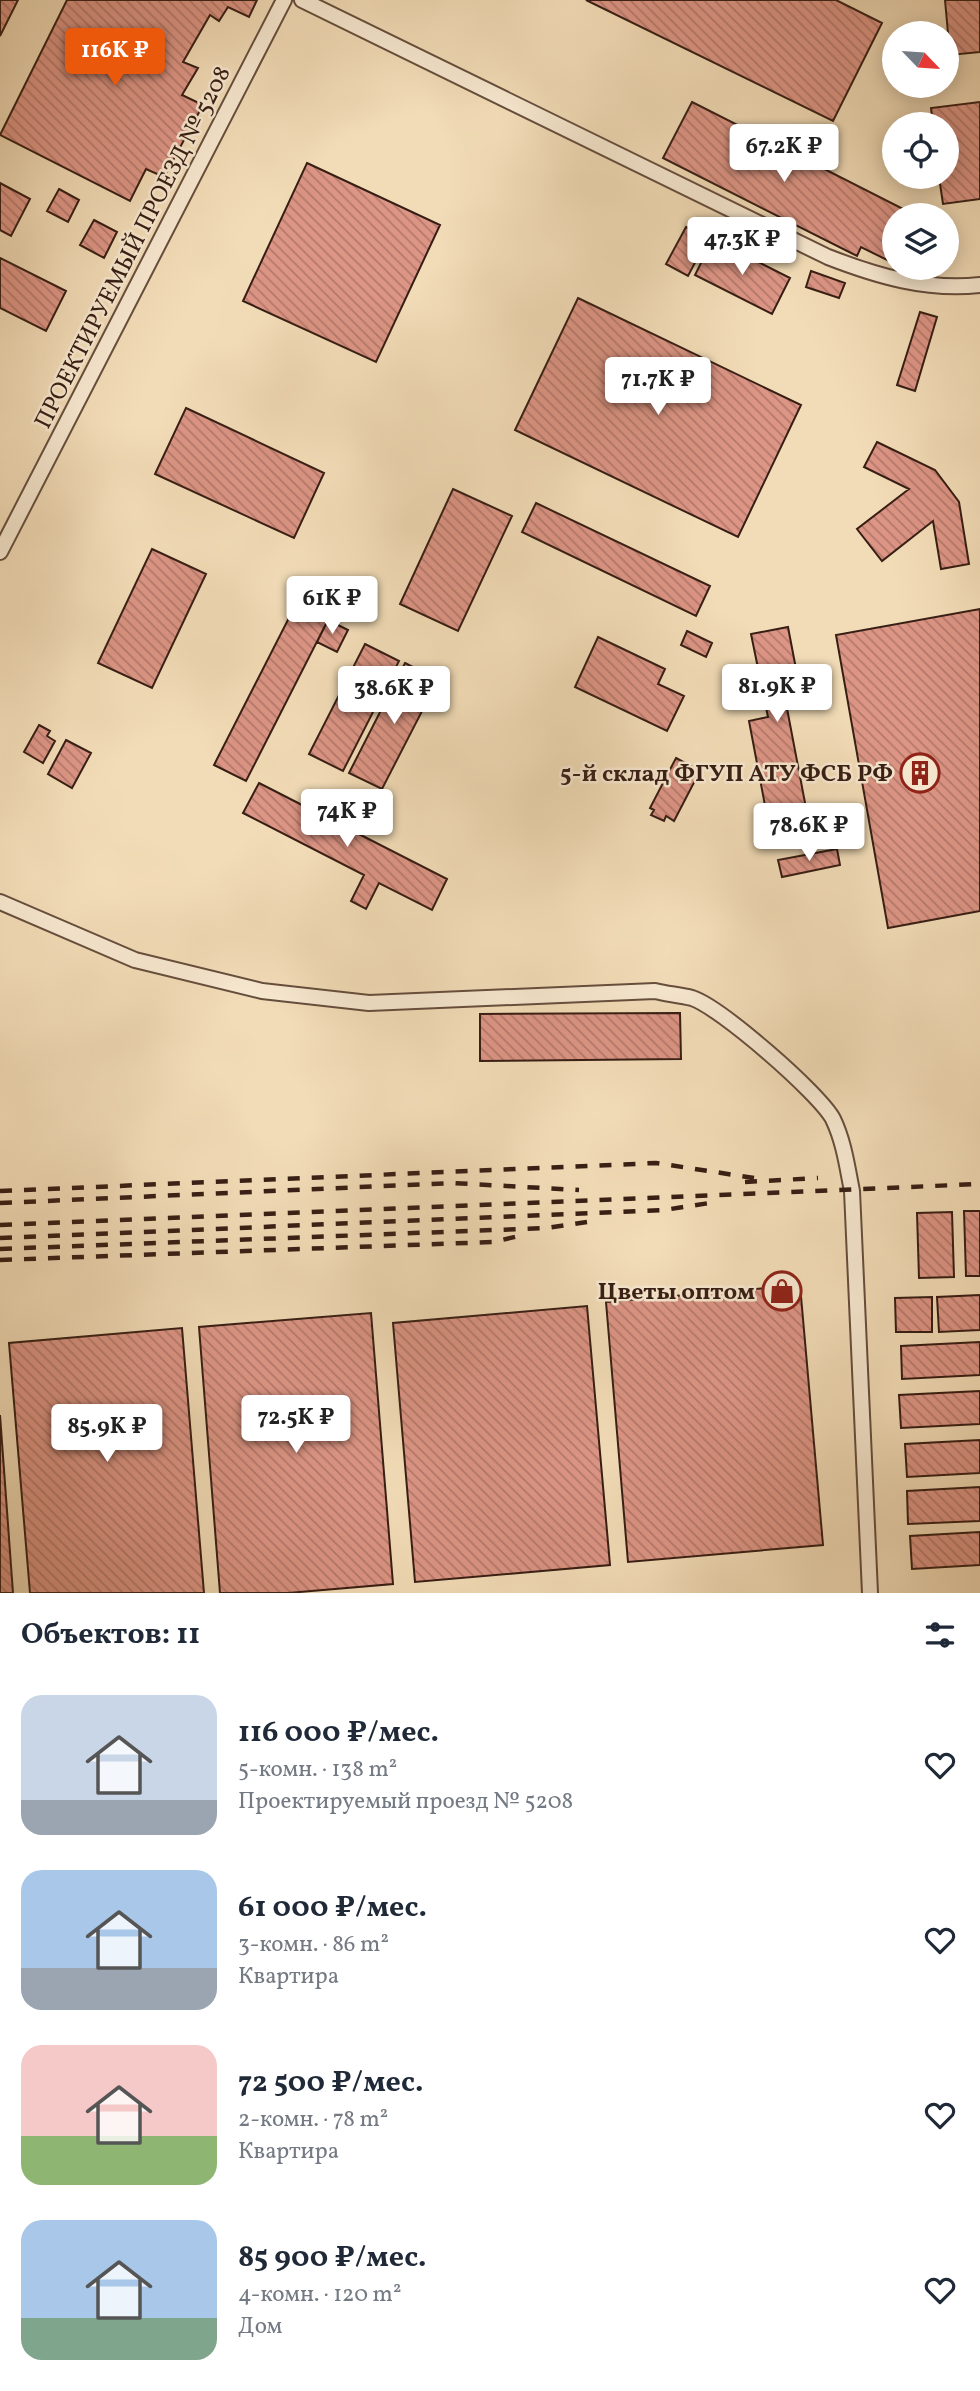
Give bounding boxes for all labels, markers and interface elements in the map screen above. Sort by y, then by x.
north arrow [882,21,959,98]
map controls [882,21,959,280]
pin: 116K ₽ [58,28,172,88]
text: 116K ₽ [81,35,149,67]
street label: ПРОЕКТИРУЕМЫЙ ПРОЕЗД № 5208 [27,61,240,435]
button: locate [882,112,959,189]
pin: 67.2K ₽ [719,124,849,184]
text: 67.2K ₽ [746,131,822,163]
button: layers [882,203,959,280]
pin: 47.3K ₽ [677,218,807,277]
text: 47.3K ₽ [703,224,781,256]
pin: 71.7K ₽ [593,358,723,417]
text: 71.7K ₽ [621,364,695,396]
pin: 61K ₽ [283,576,381,636]
text: 61K ₽ [303,583,361,615]
pin: 81.9K ₽ [712,664,842,724]
pin: 38.6K ₽ [329,666,459,726]
text: 81.9K ₽ [738,671,816,703]
text: 38.6K ₽ [354,673,434,705]
building icon: 5-й склад ФГУП АТУ ФСБ РФ [899,752,941,794]
place label: 5-й склад ФГУП АТУ ФСБ РФ [560,758,893,792]
pin: 74K ₽ [298,790,396,849]
text: 74K ₽ [317,796,377,828]
pin: 78.6K ₽ [744,804,874,863]
text: 78.6K ₽ [769,810,849,842]
shop icon: Цветы оптом [761,1270,803,1312]
place label: Цветы оптом [598,1276,755,1310]
pin: 72.5K ₽ [231,1396,361,1455]
text: 72.5K ₽ [257,1402,335,1434]
pin: 85.9K ₽ [42,1404,172,1464]
text: 85.9K ₽ [67,1411,147,1443]
text: Объектов: 11 [21,1614,200,1656]
icon: filters [921,1616,959,1654]
text: 116 000 ₽/мес. [238,1712,439,1754]
icon: home [77,1723,161,1807]
icon: heart [921,1746,959,1784]
text: 5-комн. · 138 m² [238,1754,397,1786]
text: Проектируемый проезд № 5208 [238,1786,573,1818]
text: 61 000 ₽/мес. [238,1887,427,1929]
icon: home [77,1898,161,1982]
icon: heart [921,1921,959,1959]
text: 3-комн. · 86 m² [238,1929,389,1961]
text: Квартира [238,1961,339,1993]
text: 72 500 ₽/мес. [238,2062,423,2104]
icon: home [77,2073,161,2157]
icon: heart [921,2096,959,2134]
text: 2-комн. · 78 m² [238,2104,388,2136]
text: Квартира [238,2136,339,2168]
text: 85 900 ₽/мес. [238,2237,427,2279]
icon: home [77,2248,161,2332]
icon: heart [921,2271,959,2309]
text: 4-комн. · 120 m² [238,2279,401,2311]
text: Дом [238,2311,282,2343]

